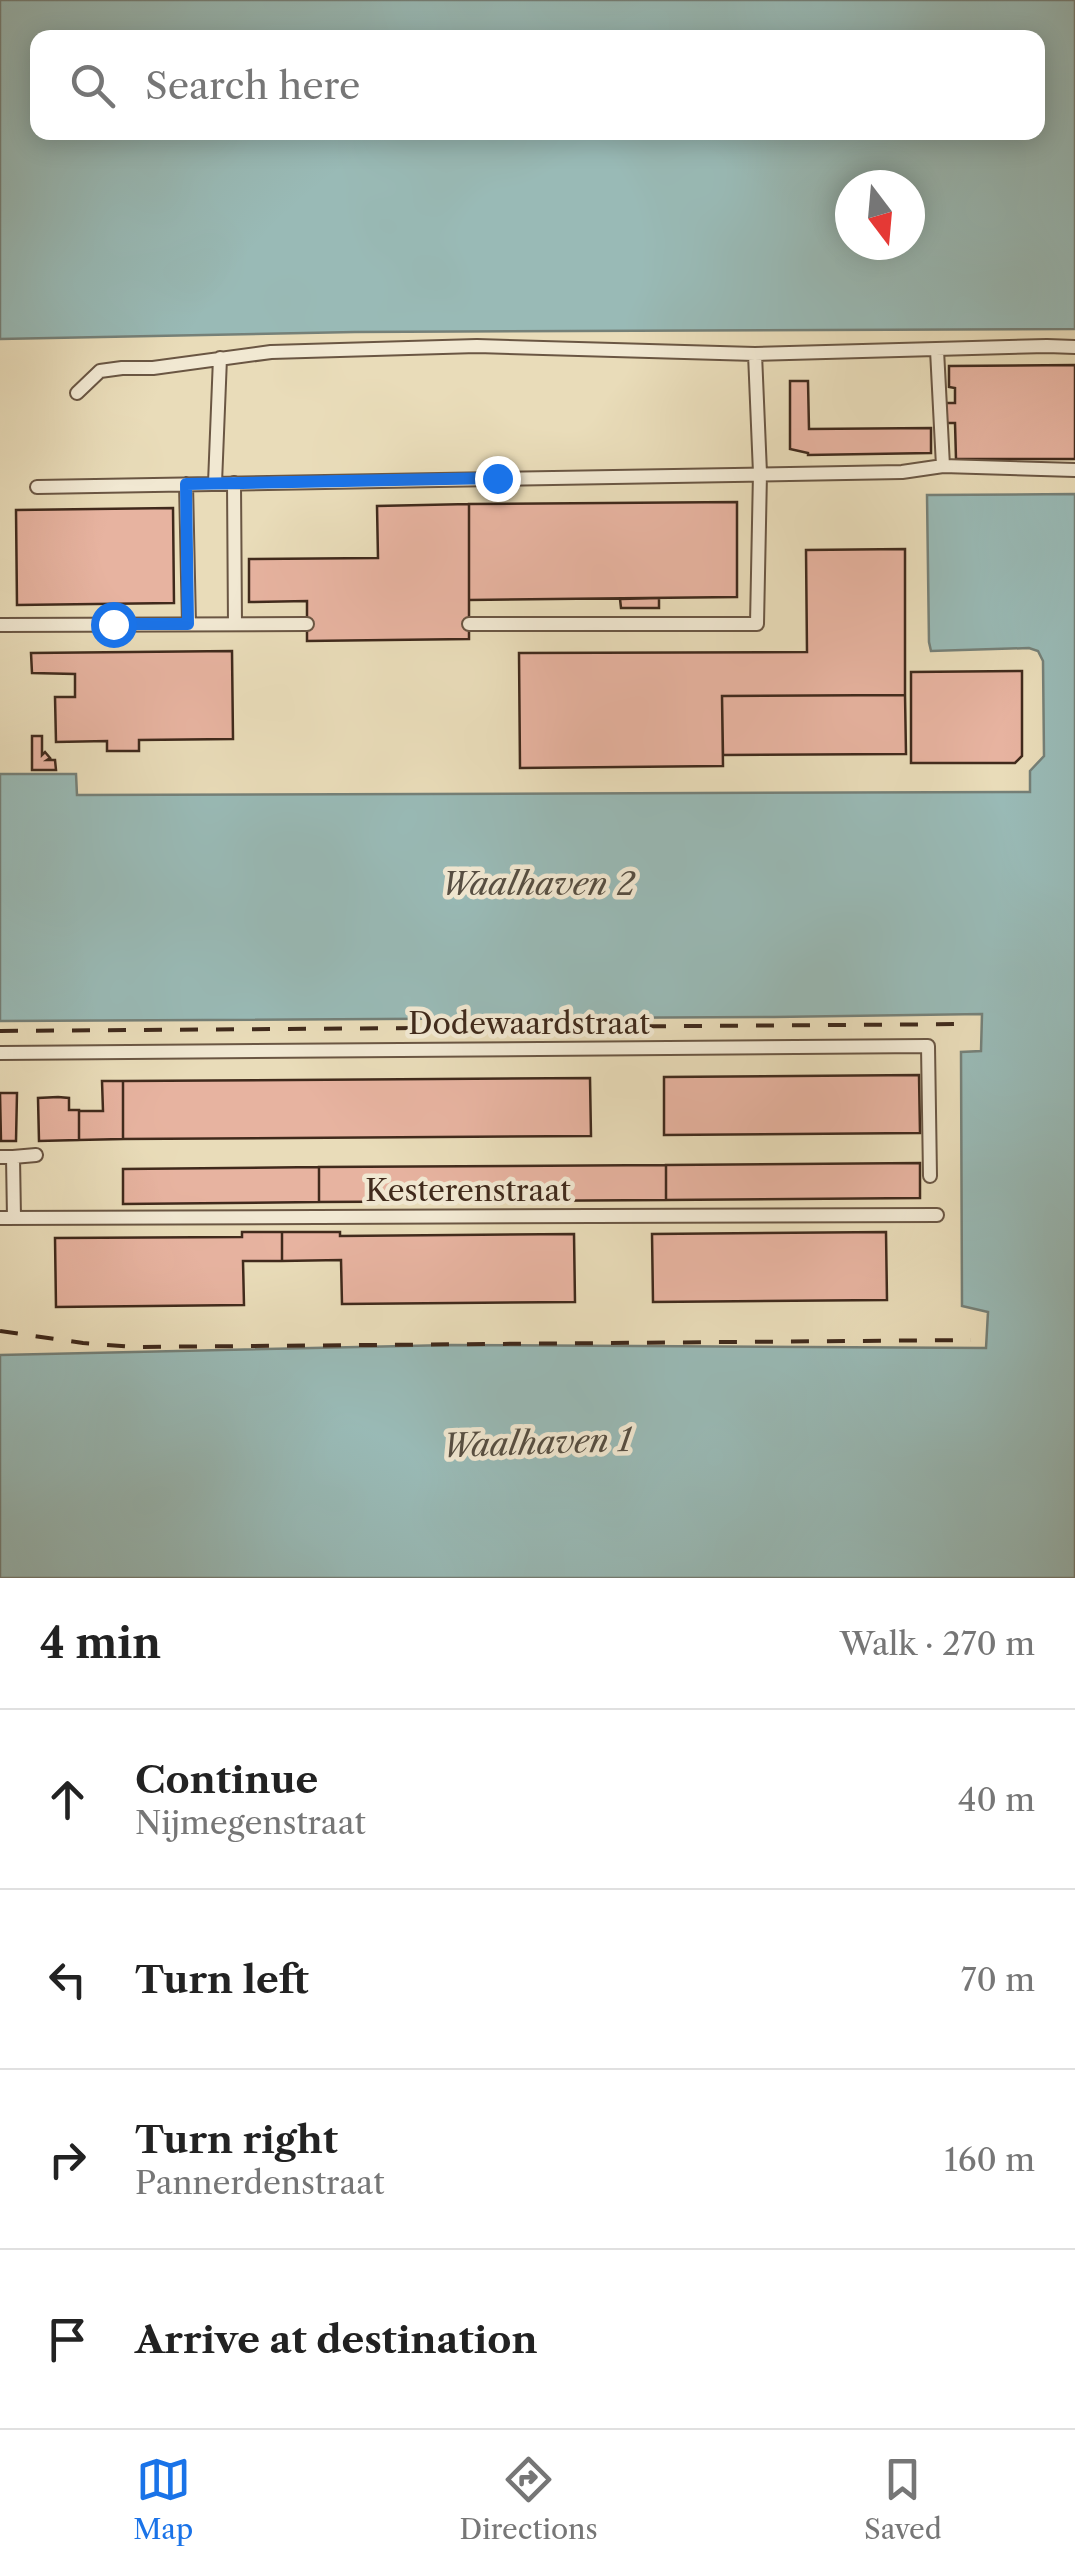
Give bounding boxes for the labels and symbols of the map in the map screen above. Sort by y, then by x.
north arrow [835,170,925,260]
route end [475,456,521,502]
route start [91,602,137,648]
water label: Waalhaven 2 [441,864,635,903]
street label: Dodewaardstraat [408,1005,650,1042]
street label: Kesterenstraat [365,1172,571,1209]
water label: Waalhaven 1 [441,1420,634,1465]

